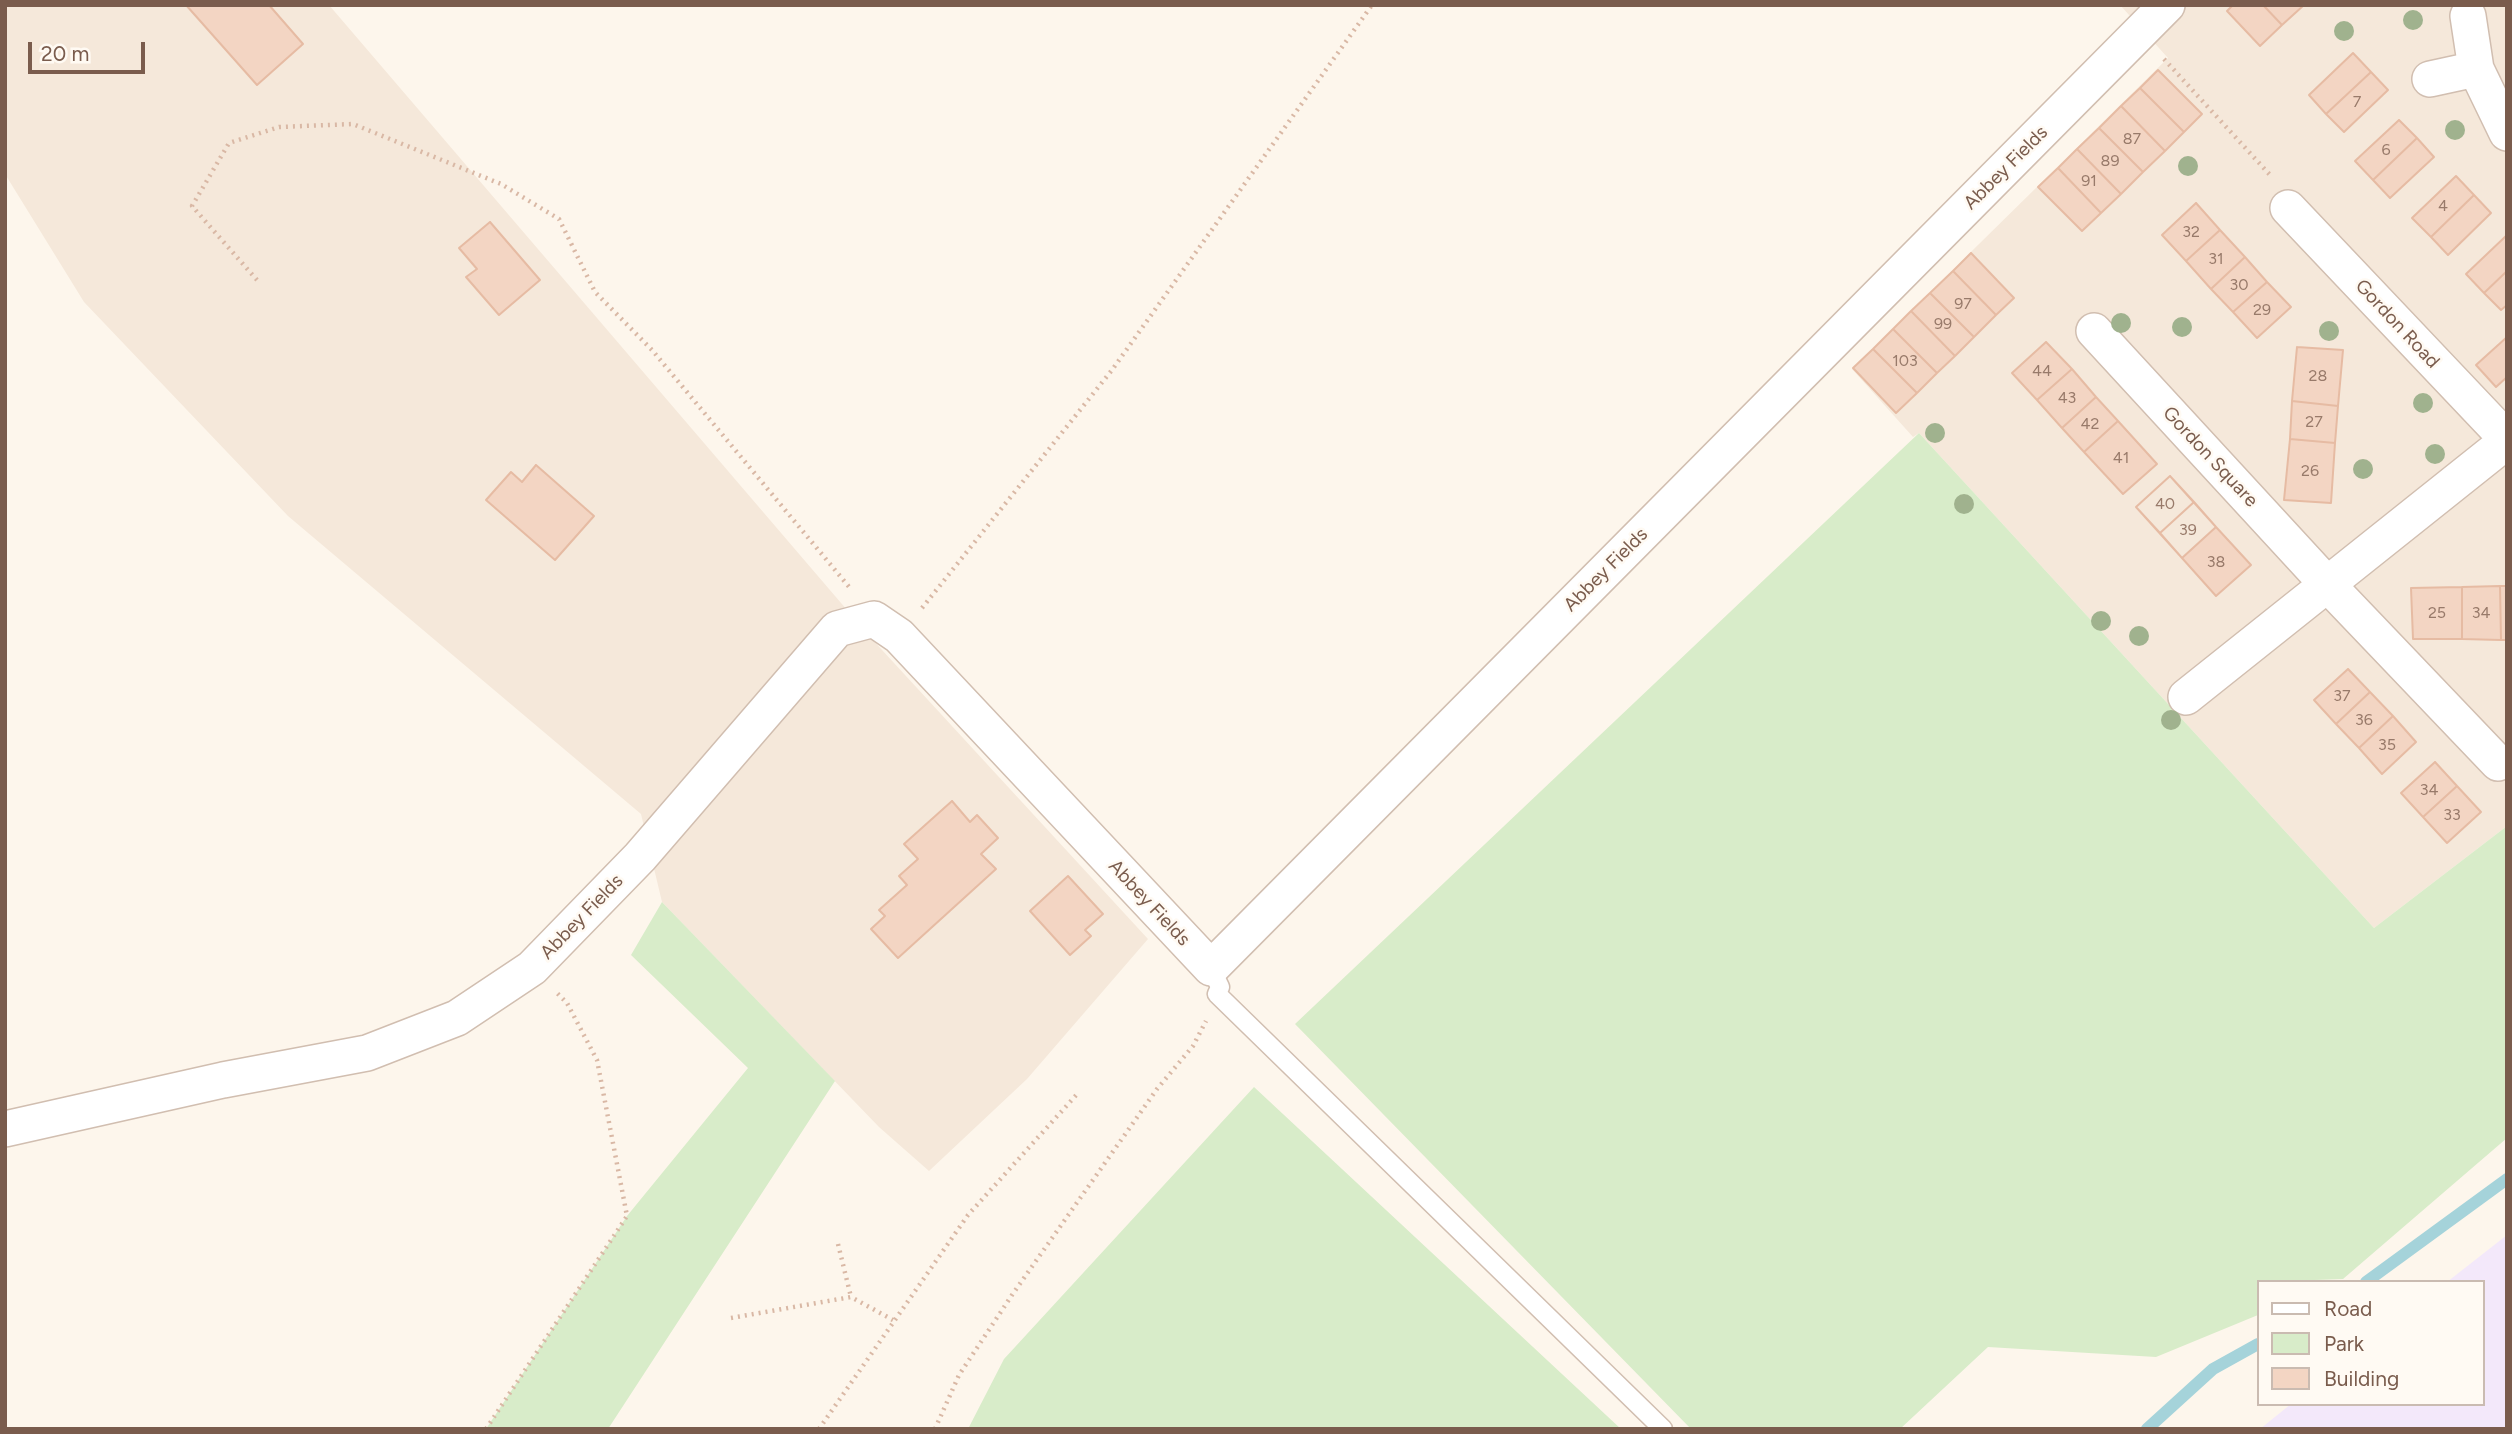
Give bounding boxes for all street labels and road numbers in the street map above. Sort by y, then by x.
street label: Abbey Fields [1959,121,2053,215]
street label: Gordon Road [2350,275,2444,373]
street label: Gordon Square [2158,402,2262,512]
street label: Abbey Fields [1559,523,1653,617]
street label: Abbey Fields [1103,855,1195,951]
street label: Abbey Fields [536,870,628,964]

